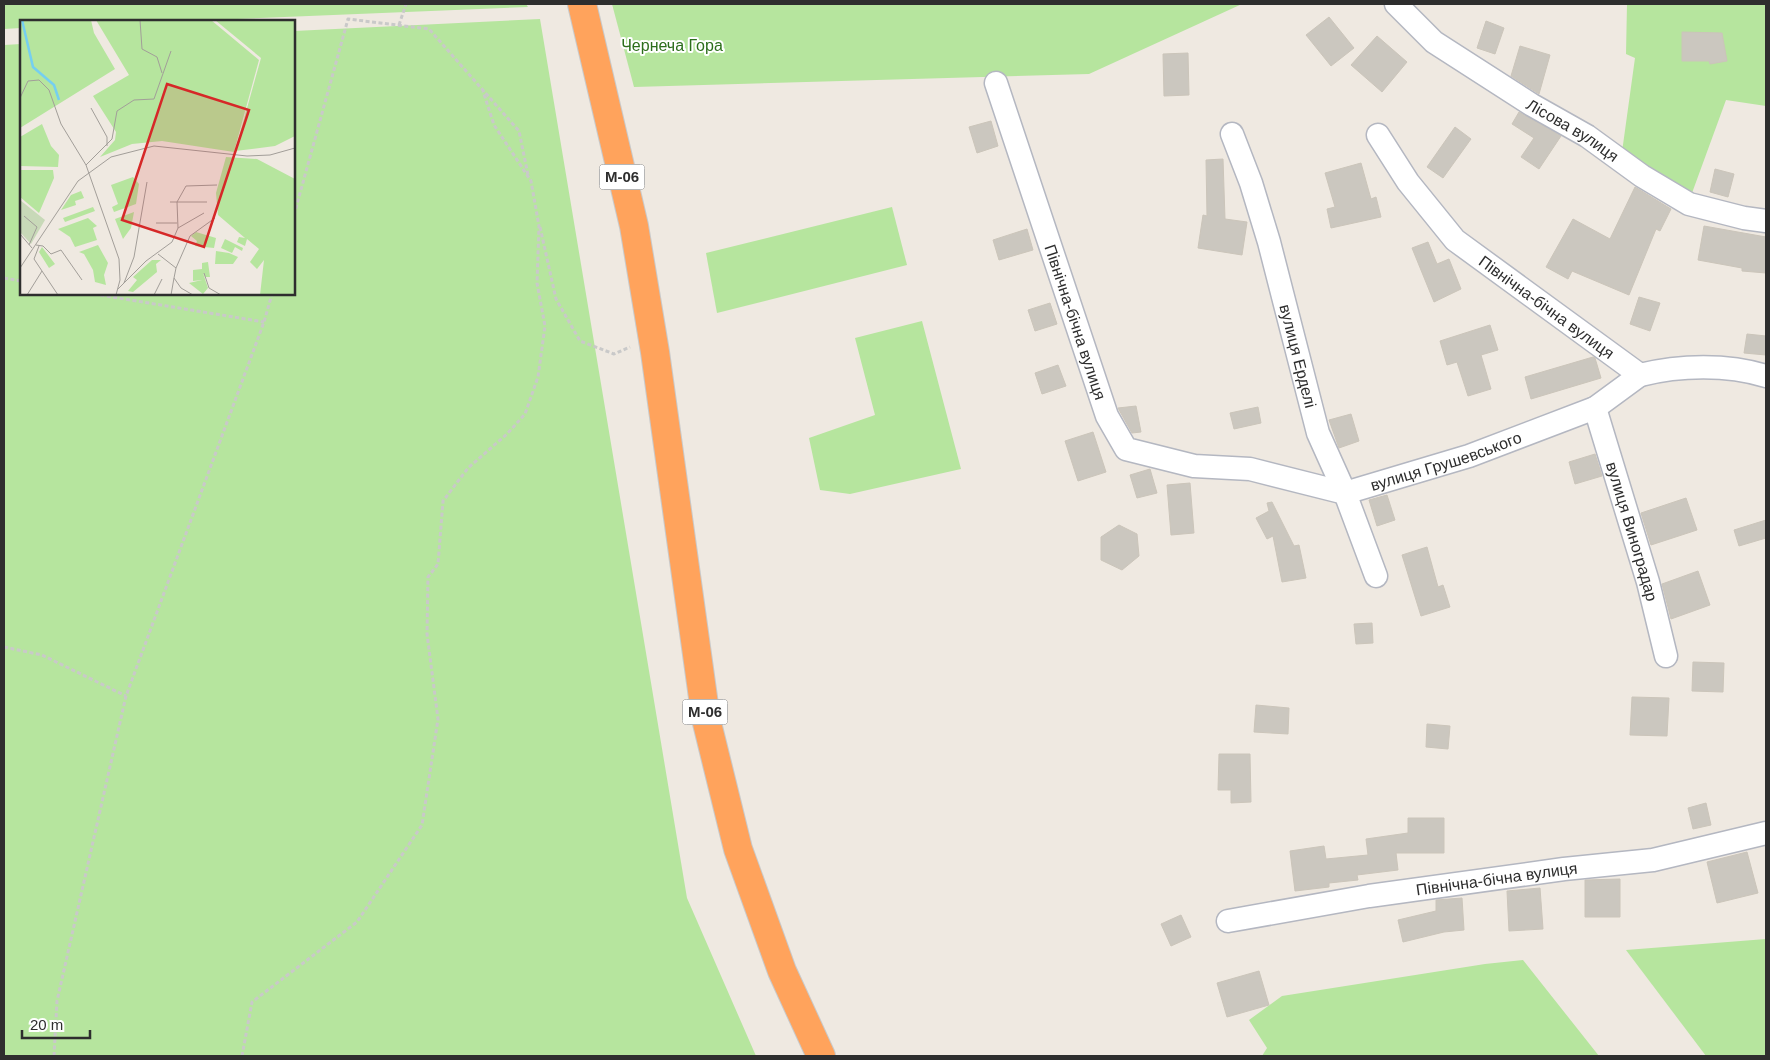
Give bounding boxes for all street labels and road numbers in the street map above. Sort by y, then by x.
street label: Лісова вулиця [1524,96,1622,165]
road number: М-06 [600,164,644,190]
street label: Північна-бічна вулиця [1041,242,1109,402]
street label: Північна-бічна вулиця [1476,253,1617,362]
street label: вулиця Ерделі [1276,303,1319,410]
street label: вулиця Грушевського [1368,429,1524,494]
street label: вулиця Виноградар [1603,460,1660,603]
road number: М-06 [682,700,728,724]
street label: Північна-бічна вулиця [1415,860,1578,898]

